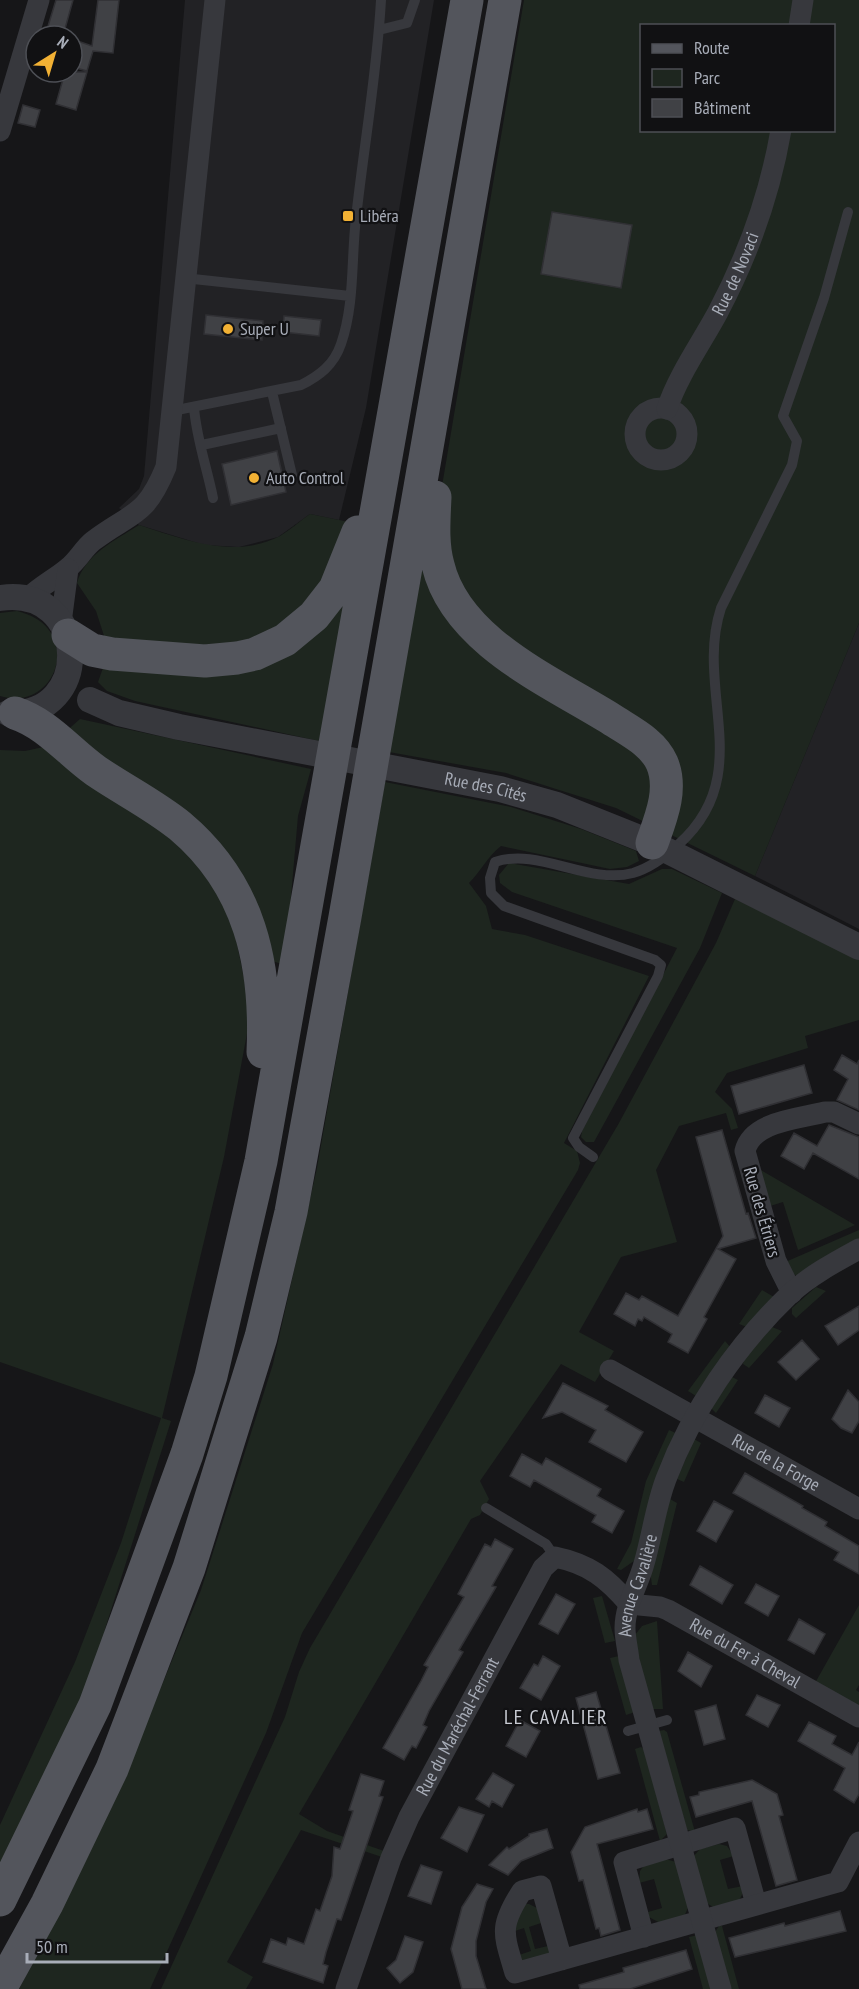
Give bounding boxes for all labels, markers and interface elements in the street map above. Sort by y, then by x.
north arrow [24,24,84,84]
legend [640,24,835,132]
text: N [54,31,72,53]
text: Route [694,36,730,59]
text: Parc [694,66,721,89]
text: Bâtiment [694,96,751,119]
place label: Libéra [360,204,399,227]
marker: Libéra [341,209,355,223]
street label: Rue de Novaci [706,229,764,319]
place label: Super U [240,317,289,340]
marker: Super U [221,322,235,336]
place label: Auto Control [266,466,345,489]
marker: Auto Control [247,471,261,485]
street label: Rue des Cités [443,767,530,807]
street label: Rue des Étriers [739,1164,786,1260]
street label: Rue de la Forge [728,1428,824,1496]
street label: Avenue Cavalière [613,1532,662,1638]
street label: Rue du Fer à Cheval [686,1612,805,1693]
street label: Rue du Maréchal-Ferrant [411,1653,504,1800]
district label: LE CAVALIER [504,1704,608,1730]
scale bar [27,1926,166,1964]
text: 50 m [36,1935,68,1958]

